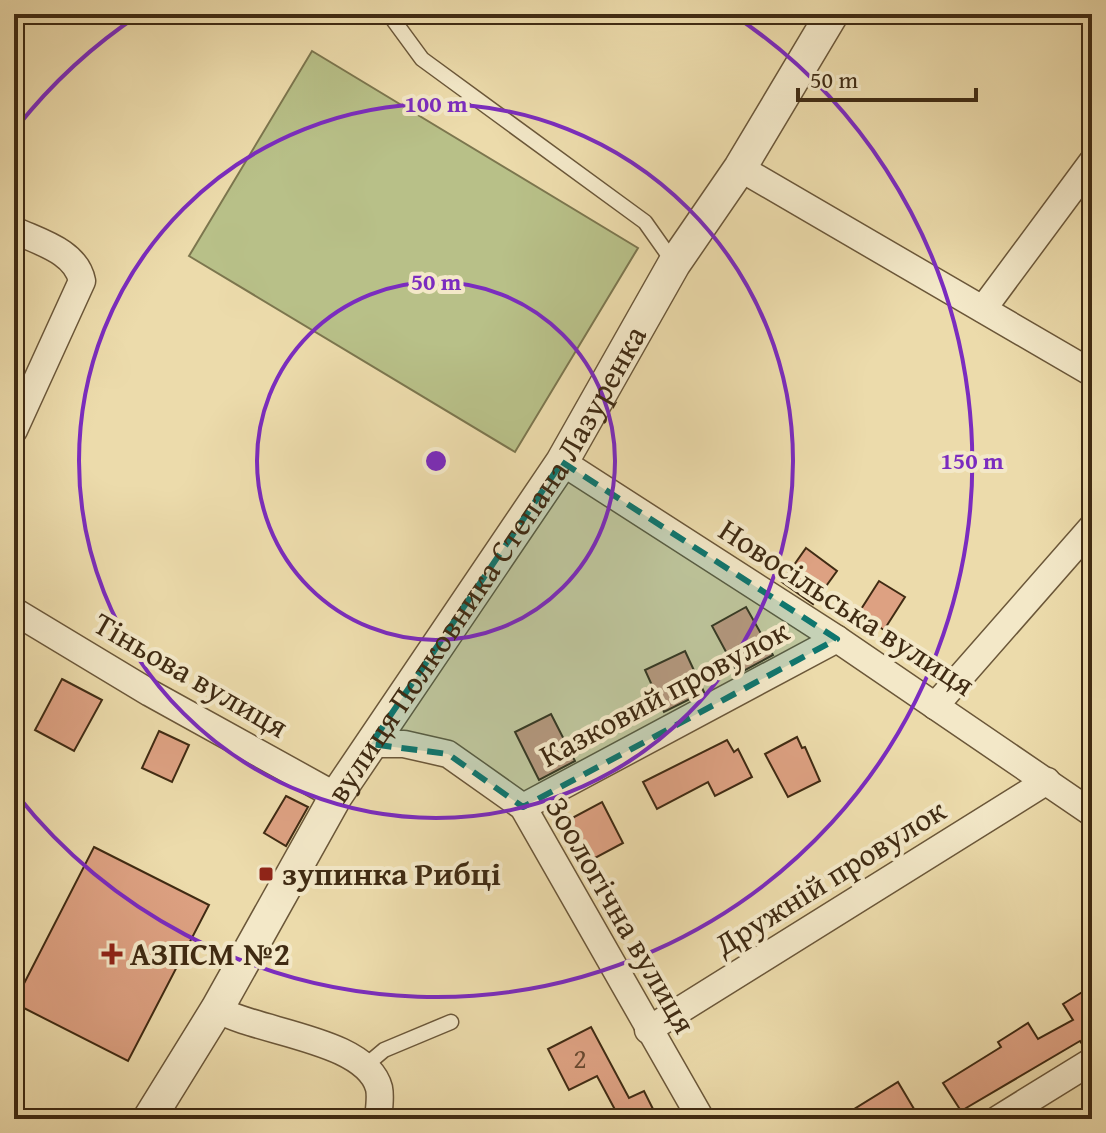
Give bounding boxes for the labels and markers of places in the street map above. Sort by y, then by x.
centre of rings [422,447,450,475]
place label: зупинка Рибці [282,850,501,897]
marker: зупинка Рибці [257,865,275,883]
place label: АЗПСМ №2 [130,930,290,977]
marker: АЗПСМ №2 [101,943,123,965]

